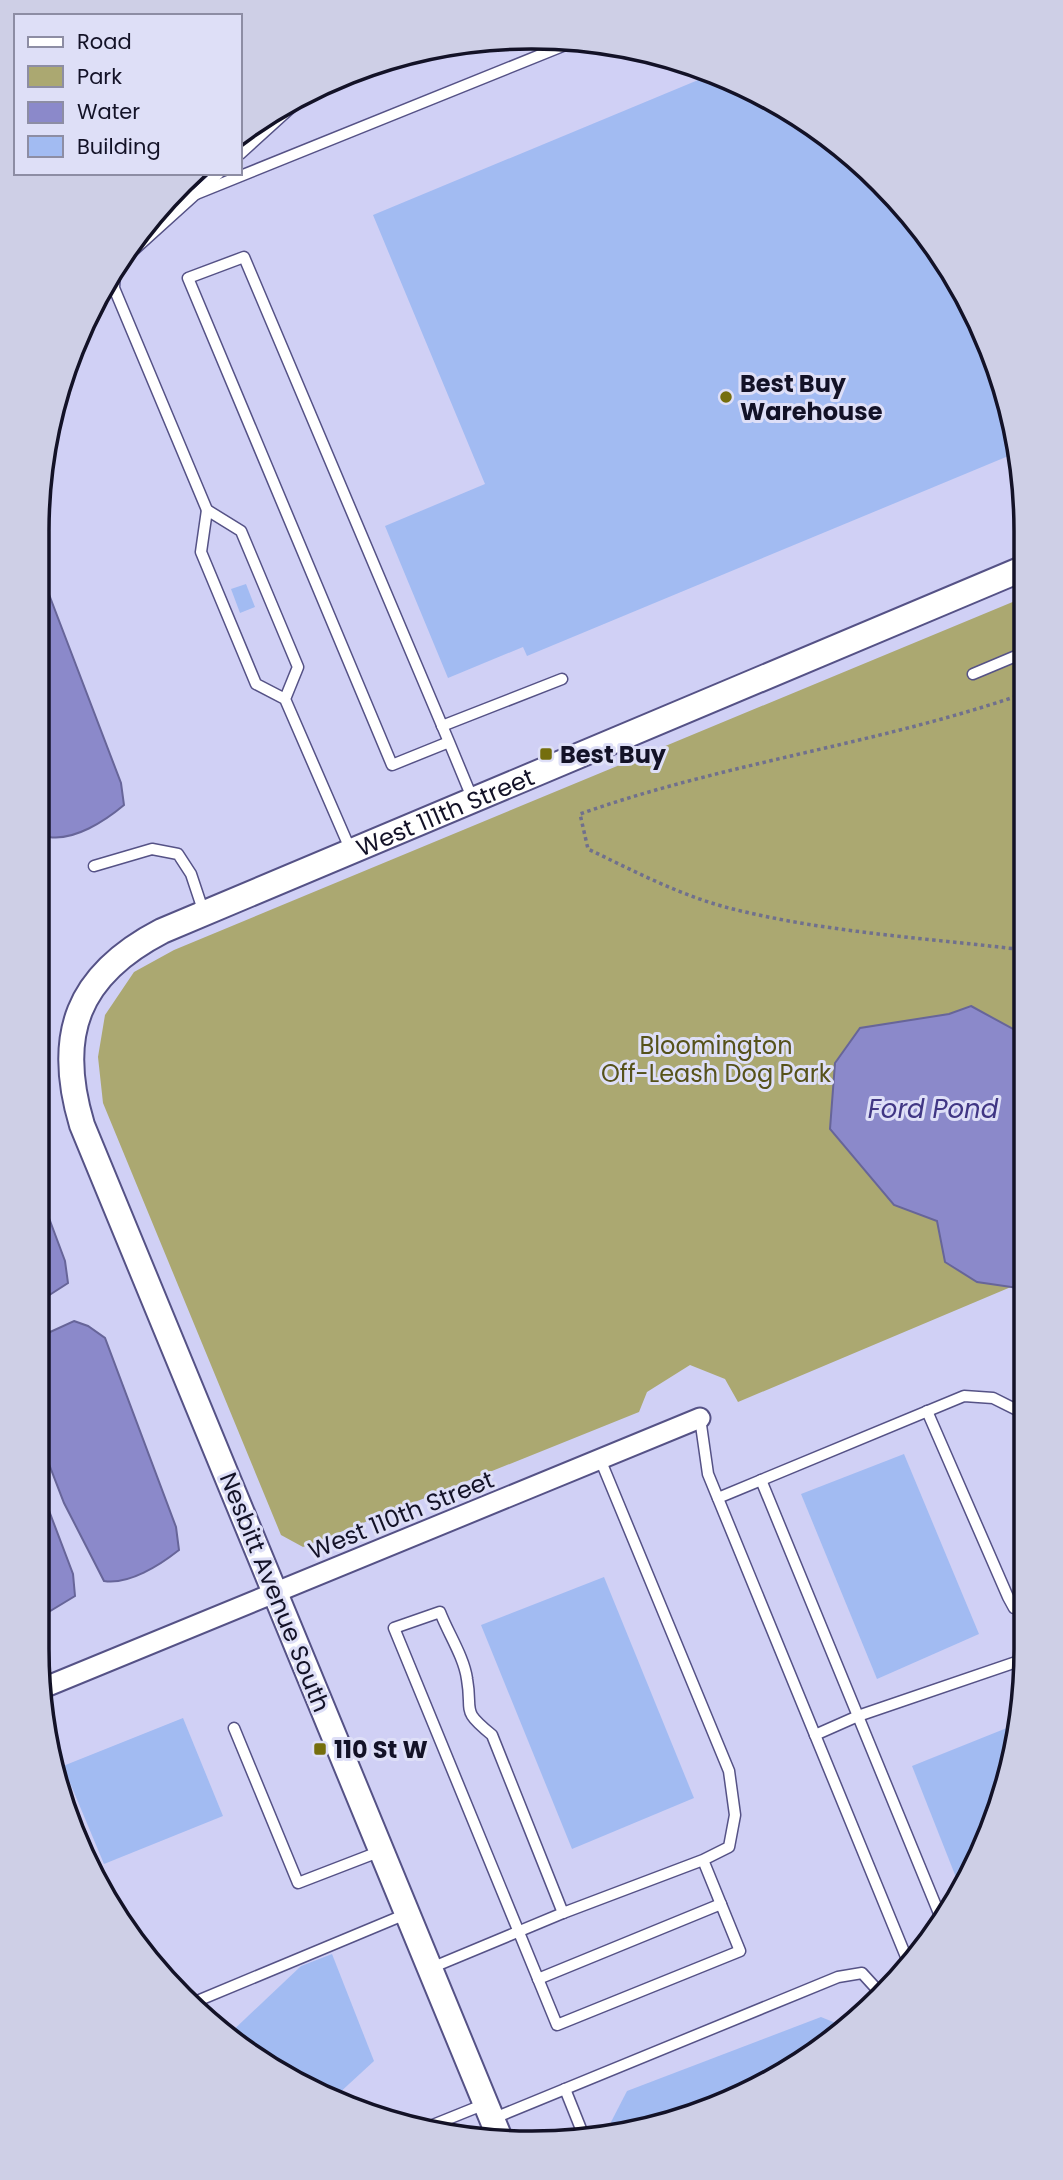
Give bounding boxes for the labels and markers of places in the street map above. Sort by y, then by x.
place label: Best Buy Warehouse [740,367,883,428]
marker: Best Buy Warehouse [718,389,734,405]
place label: Best Buy [560,738,667,771]
marker: Best Buy [538,746,554,762]
place label: 110 St W [334,1733,428,1766]
marker: 110 St W [312,1741,328,1757]

